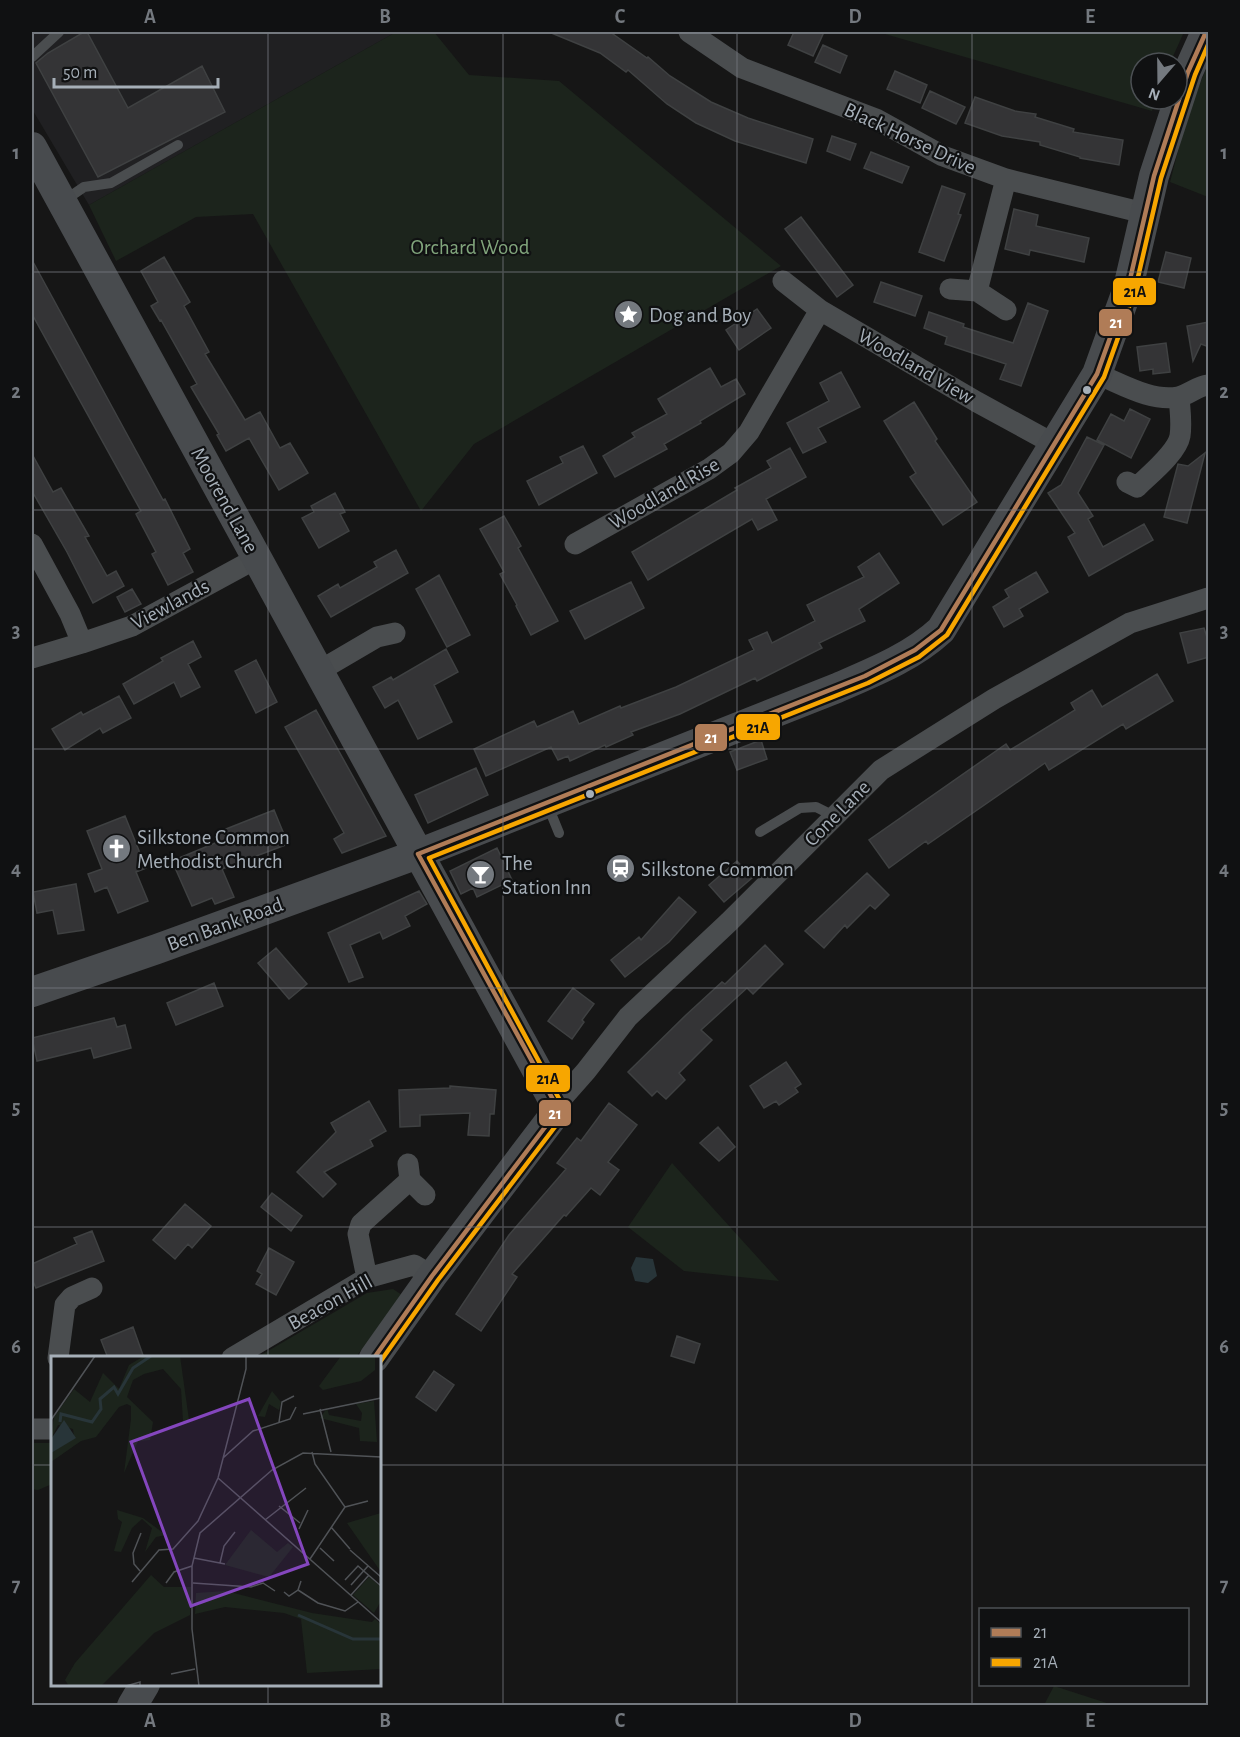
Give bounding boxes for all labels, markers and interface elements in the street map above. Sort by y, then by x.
text: A [144,7,156,27]
text: B [379,7,391,27]
text: C [615,7,626,27]
text: D [848,7,862,27]
text: E [1085,7,1095,27]
scale bar [54,51,218,89]
north arrow [1129,51,1189,111]
text: 50 m [63,64,97,82]
text: N [1146,85,1162,104]
street label: Black Horse Drive [841,99,979,178]
text: 1 [12,143,20,163]
text: 1 [1220,143,1228,163]
park label: Orchard Wood [410,237,530,258]
line badge: 21A [1112,277,1157,306]
text: 21A [1124,284,1147,300]
place icon: Dog and Boy [612,299,644,331]
place label: Dog and Boy [649,305,751,326]
line badge: 21 [1098,308,1133,337]
text: 21 [1109,315,1123,331]
street label: Woodland View [854,325,977,408]
text: 2 [11,382,21,402]
text: 2 [1219,382,1229,402]
unlabelled marker [1081,384,1093,396]
street label: Moorend Lane [187,444,262,556]
street label: Woodland Rise [606,453,723,533]
street label: Viewlands [128,575,213,634]
text: 3 [12,621,20,641]
text: 3 [1220,621,1228,641]
line badge: 21A [735,713,781,741]
text: 21A [747,720,770,736]
line badge: 21 [694,723,728,752]
text: 21 [704,730,718,746]
street label: Cone Lane [800,776,874,850]
unlabelled marker [584,788,596,800]
place label: Silkstone Common Methodist Church [137,827,290,872]
church icon: Silkstone Common Methodist Church [100,833,132,865]
place label: The Station Inn [502,853,591,898]
station icon: Silkstone Common [604,853,636,885]
text: 4 [11,859,21,879]
bar icon: The Station Inn [465,859,497,891]
place label: Silkstone Common [641,859,794,880]
text: 4 [1219,859,1229,879]
street label: Ben Bank Road [165,894,286,955]
line badge: 21A [525,1064,571,1093]
text: 21A [537,1071,560,1087]
text: 5 [12,1098,20,1118]
text: 5 [1220,1098,1228,1118]
line badge: 21 [538,1099,572,1127]
text: 21 [548,1106,562,1122]
street label: Beacon Hill [285,1271,376,1334]
text: 6 [11,1337,21,1357]
text: 6 [1219,1337,1229,1357]
inset map [51,1356,381,1686]
text: 7 [12,1575,21,1595]
text: 7 [1220,1575,1229,1595]
legend [979,1608,1189,1686]
text: 21 [1033,1624,1047,1642]
text: 21A [1033,1654,1058,1672]
text: A [144,1711,156,1731]
text: B [379,1711,391,1731]
text: C [615,1711,626,1731]
text: D [848,1711,862,1731]
text: E [1085,1711,1095,1731]

